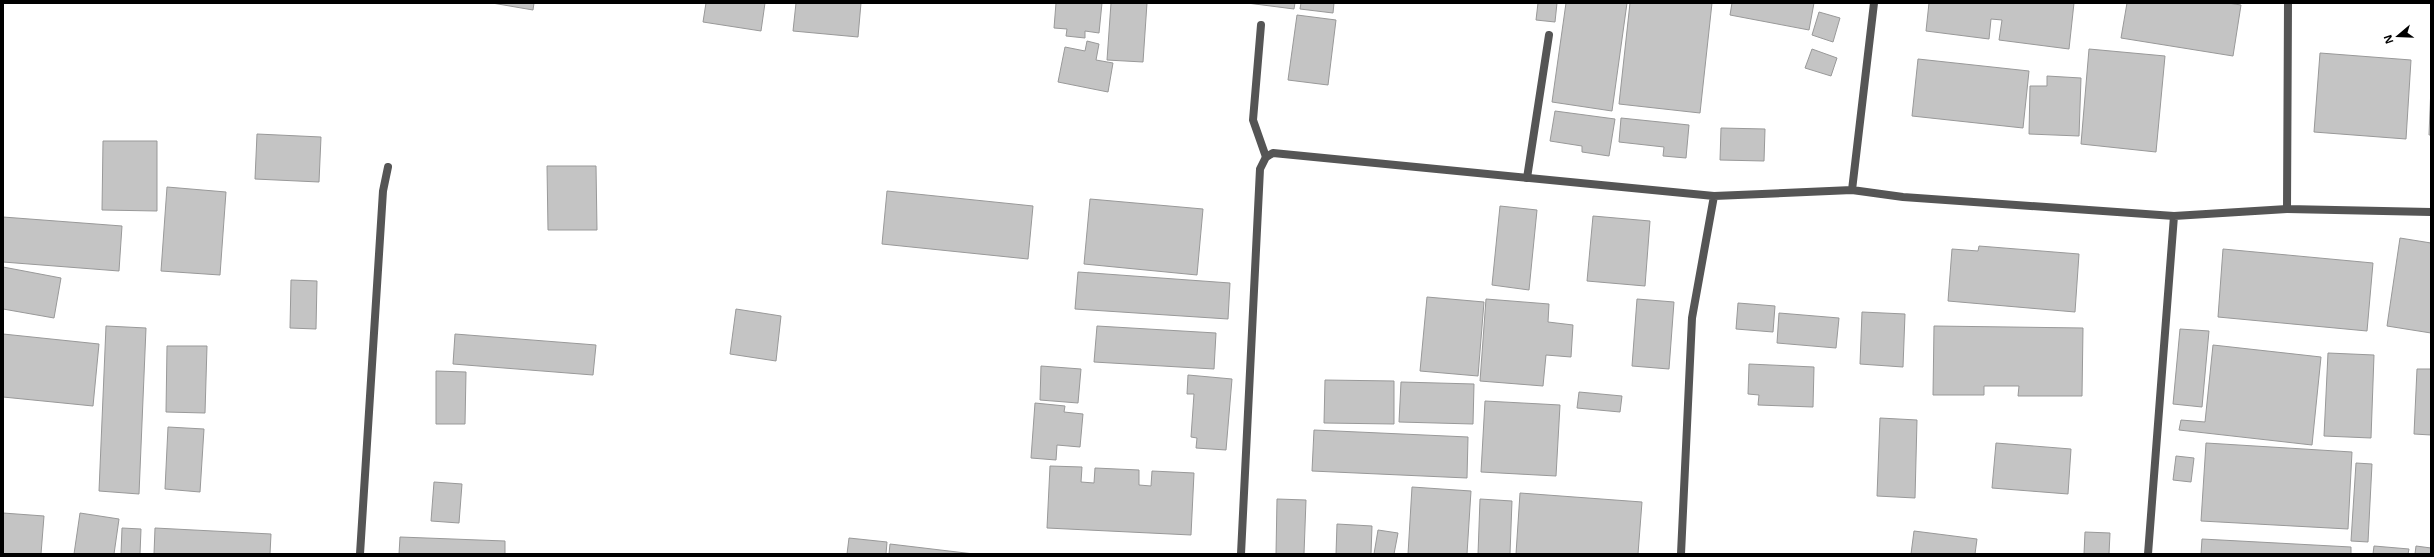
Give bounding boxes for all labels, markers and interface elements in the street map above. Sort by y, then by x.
north arrow [2378,16,2418,56]
text: N [2380,33,2397,46]

